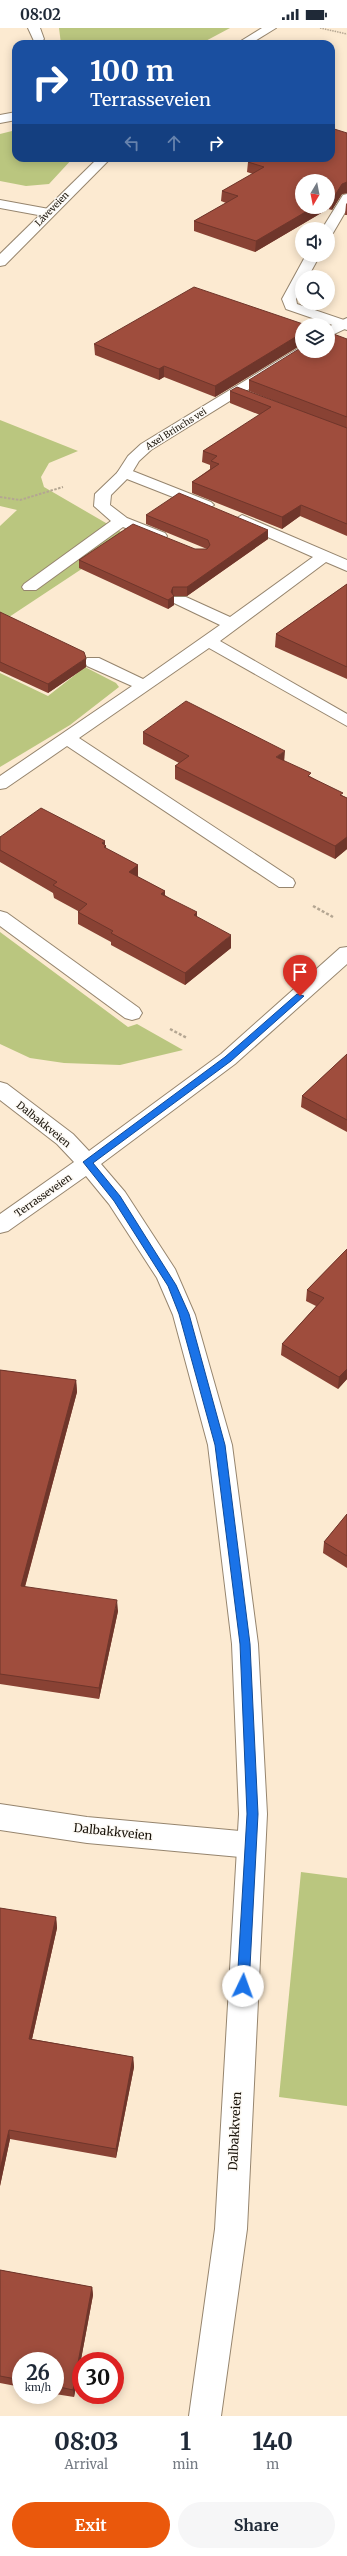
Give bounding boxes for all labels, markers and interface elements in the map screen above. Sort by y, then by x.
text: 08:02 [20,5,61,24]
text: 100 m [90,53,174,89]
icon: right [24,56,76,108]
text: Terrasseveien [90,88,211,111]
icon: left [121,132,143,154]
icon: ahead [163,132,185,154]
icon: right [205,132,227,154]
north arrow [295,174,335,214]
map controls [295,174,335,358]
street label: Låveveien [33,189,71,228]
button: sound [295,222,335,262]
button: search [295,270,335,310]
button: layers [295,318,335,358]
street label: Axel Brinchs vei [142,405,208,452]
pin [283,955,317,996]
icon: arrive [289,961,311,983]
street label: Dalbakkveien [14,1099,74,1150]
street label: Terrasseveien [12,1171,75,1220]
street label: Dalbakkveien [73,1820,153,1843]
position arrow [222,1965,264,2007]
street label: Dalbakkveien [225,2091,244,2171]
speed limit sign: 30 [72,2352,124,2404]
text: 26 [26,2360,50,2385]
text: km/h [25,2381,51,2394]
text: 08:03 [54,2426,119,2457]
text: 1 [180,2426,191,2457]
text: 140 [252,2426,293,2457]
text: Arrival [65,2456,108,2473]
text: min [173,2456,198,2473]
text: m [266,2456,279,2473]
button: Exit [12,2502,170,2548]
button: Share [178,2502,335,2548]

